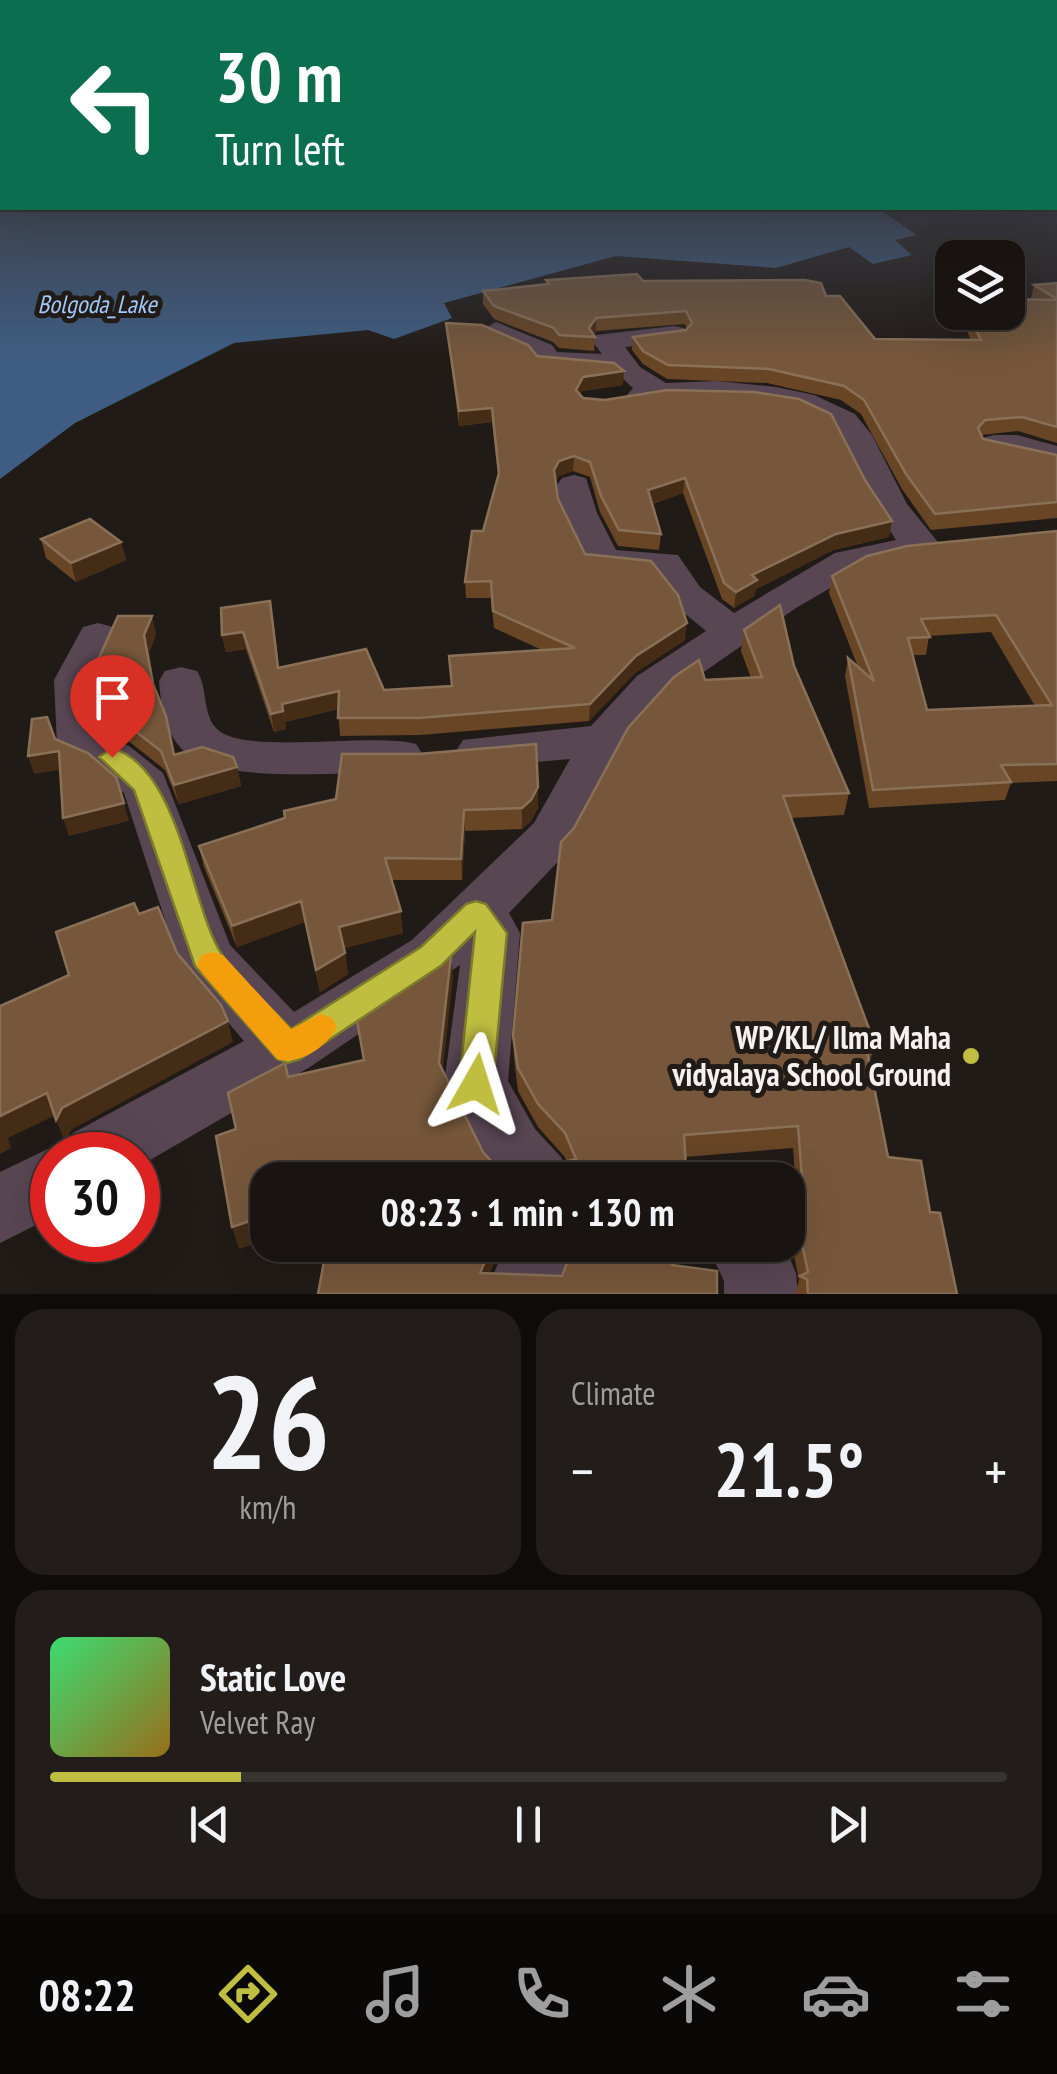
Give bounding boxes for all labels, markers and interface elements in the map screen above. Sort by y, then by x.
text: 30 m [215,31,343,121]
icon: left [50,40,180,170]
text: Turn left [215,119,345,177]
map controls [935,240,1025,330]
button: layers [935,240,1025,330]
water label: Bolgoda_Lake [38,288,158,320]
pin [70,655,155,758]
icon: arrive [85,670,140,725]
place label: WP/KL/ Ilma Maha vidyalaya School Ground [672,1016,951,1095]
position arrow [424,1032,528,1136]
marker: WP/KL/ Ilma Maha vidyalaya School Ground [960,1045,982,1067]
speed limit sign: 30 [30,1132,160,1262]
text: 08:23 · 1 min · 130 m [381,1187,674,1236]
text: 26 [206,1337,330,1505]
text: Climate [571,1372,655,1414]
text: 21.5° [714,1421,864,1518]
text: − [571,1435,594,1506]
text: + [984,1435,1007,1506]
text: km/h [240,1486,296,1528]
text: Static Love [200,1652,346,1701]
text: Velvet Ray [200,1701,315,1743]
icon: previous [182,1797,237,1852]
icon: pause [501,1797,556,1852]
icon: next [820,1797,875,1852]
icon: directions [213,1959,283,2029]
icon: music [360,1959,430,2029]
icon: phone [507,1959,577,2029]
icon: climate [654,1959,724,2029]
icon: car [801,1959,871,2029]
icon: filters [948,1959,1018,2029]
text: 08:22 [39,1965,136,2023]

